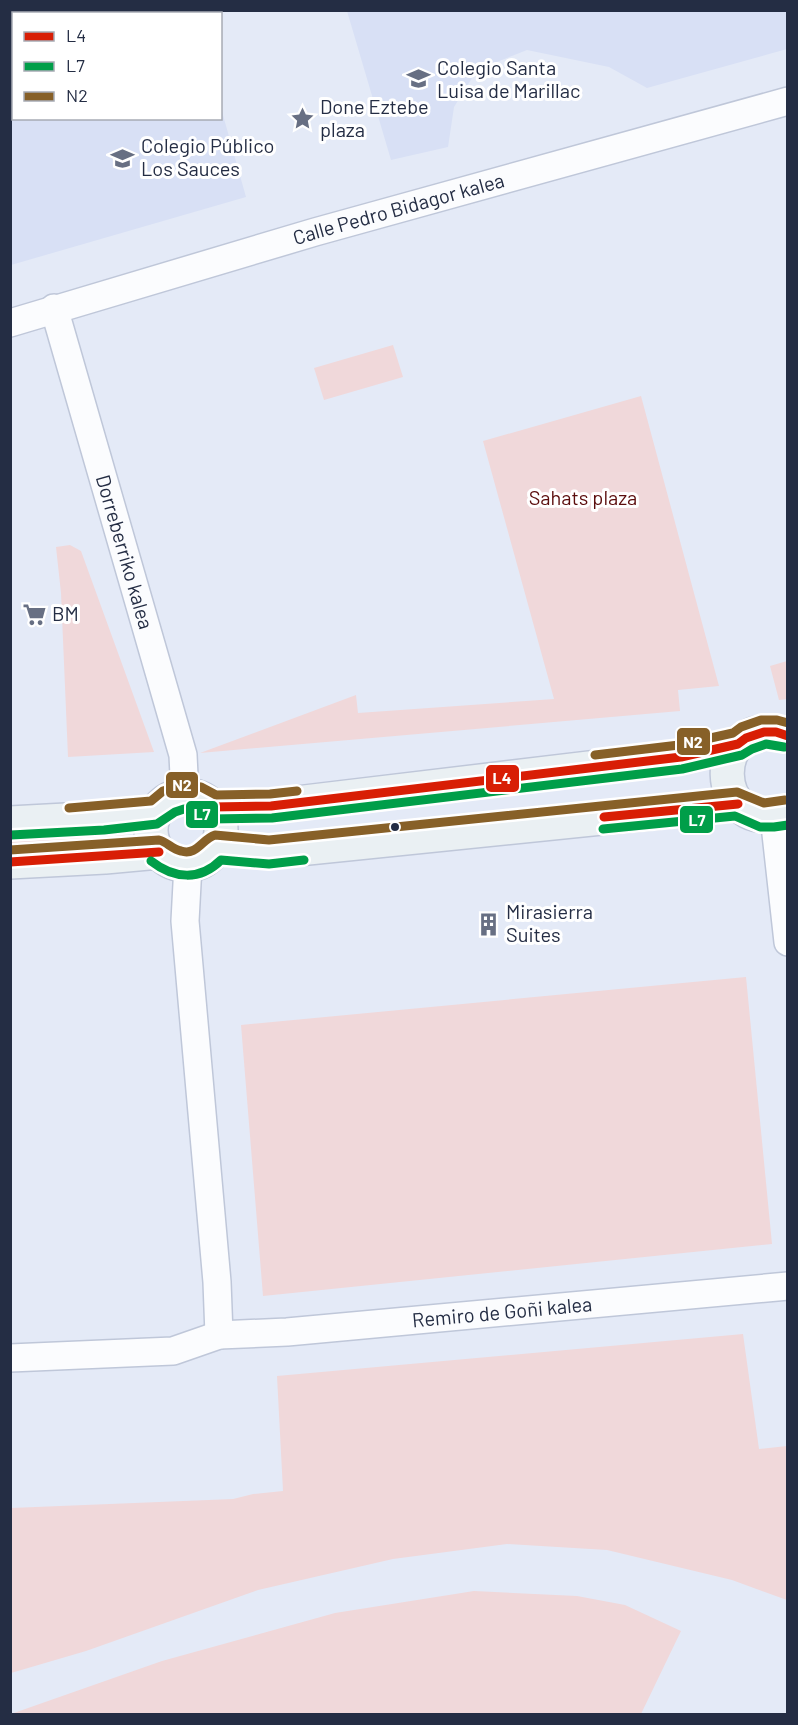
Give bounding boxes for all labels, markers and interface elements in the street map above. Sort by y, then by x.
legend [12,12,222,120]
text: L4 [66,24,86,46]
text: L7 [66,54,85,76]
place label: Colegio Santa Luisa de Marillac [437,55,580,102]
school or university icon: Colegio Santa Luisa de Marillac [406,66,432,92]
text: N2 [66,84,88,106]
place label: Done Eztebe plaza [320,94,429,141]
place icon: Done Eztebe plaza [289,106,315,132]
place label: Colegio Público Los Sauces [141,133,274,180]
school or university icon: Colegio Público Los Sauces [110,145,136,171]
street label: Calle Pedro Bidagor kalea [290,167,507,249]
street label: Dorreberriko kalea [92,472,159,632]
park label: Sahats plaza [529,485,637,509]
supermarket icon: BM [21,601,47,627]
place label: BM [52,601,79,625]
line badge: N2 [676,727,711,756]
text: N2 [683,732,703,751]
line badge: L4 [485,764,520,793]
text: L4 [493,768,511,787]
line badge: N2 [165,771,199,799]
text: N2 [172,775,192,794]
line badge: L7 [185,800,219,829]
text: L7 [193,804,211,823]
line badge: L7 [679,805,714,834]
text: L7 [688,810,706,829]
unlabelled marker [389,821,401,833]
place label: Mirasierra Suites [506,899,593,946]
building icon: Mirasierra Suites [475,911,501,937]
street label: Remiro de Goñi kalea [411,1291,593,1331]

